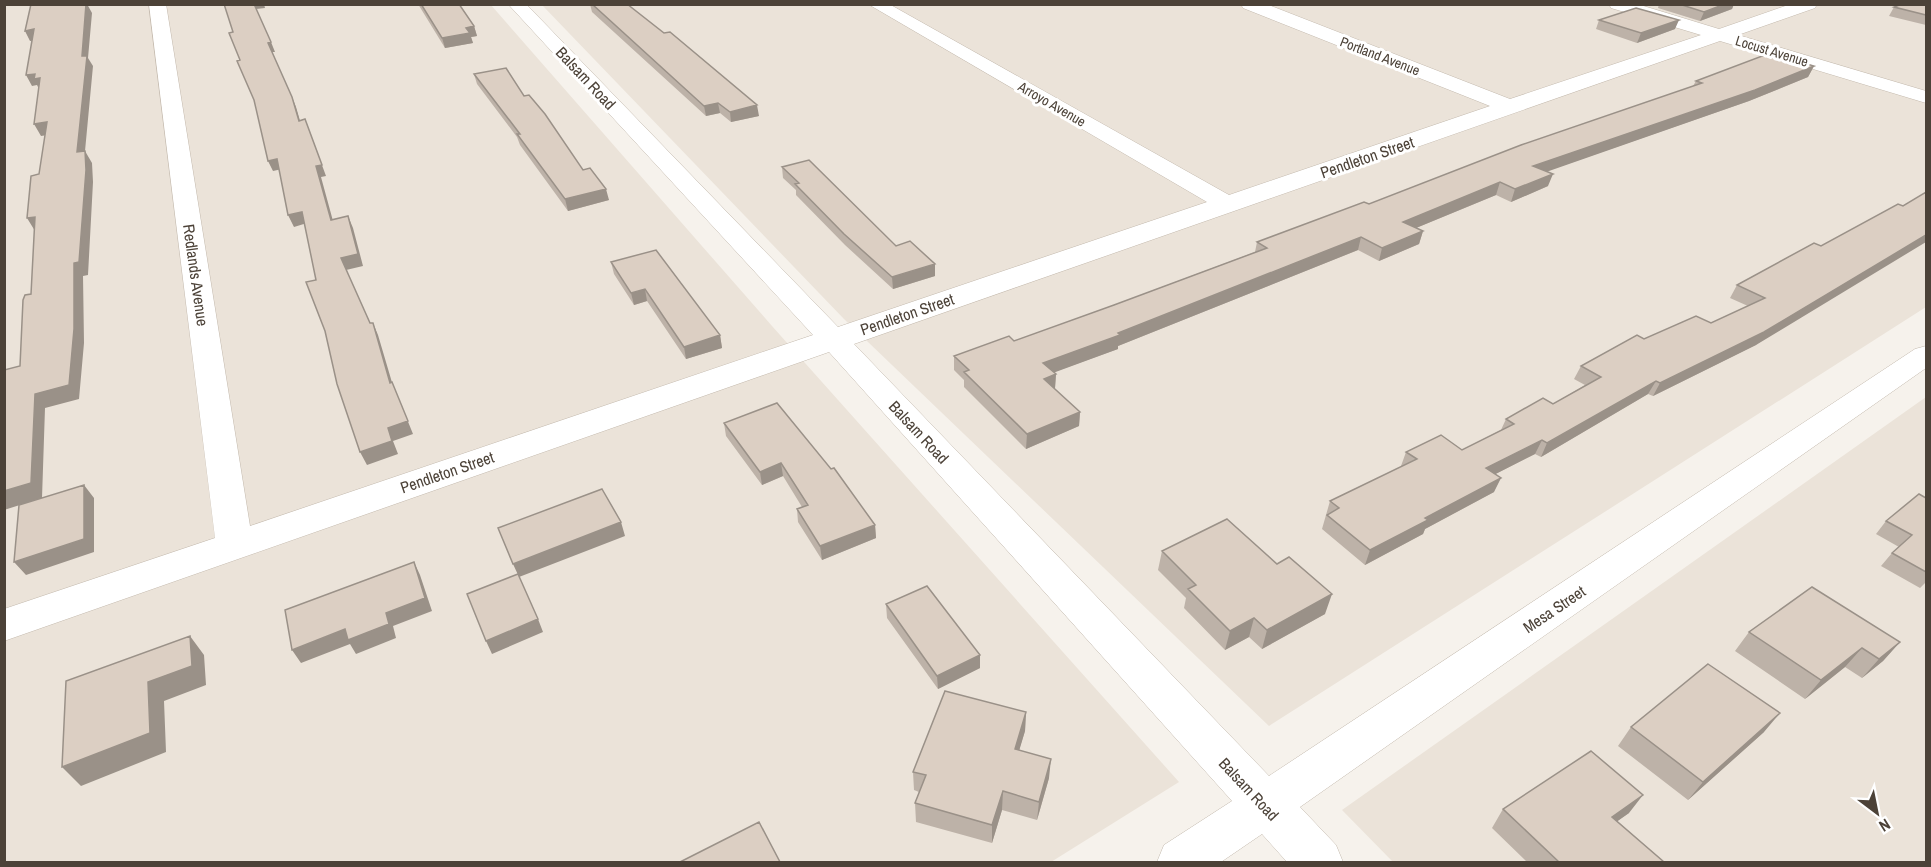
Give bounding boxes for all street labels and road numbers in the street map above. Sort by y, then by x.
street label: Locust Avenue [1733,31,1811,71]
street label: Portland Avenue [1338,33,1422,79]
street label: Balsam Road [551,42,621,114]
street label: Arroyo Avenue [1014,77,1089,131]
street label: Pendleton Street [1317,131,1417,183]
street label: Redlands Avenue [178,223,214,327]
street label: Pendleton Street [857,288,957,340]
street label: Balsam Road [884,396,954,468]
street label: Pendleton Street [397,446,497,498]
street label: Mesa Street [1519,580,1590,638]
street label: Balsam Road [1214,753,1284,825]

